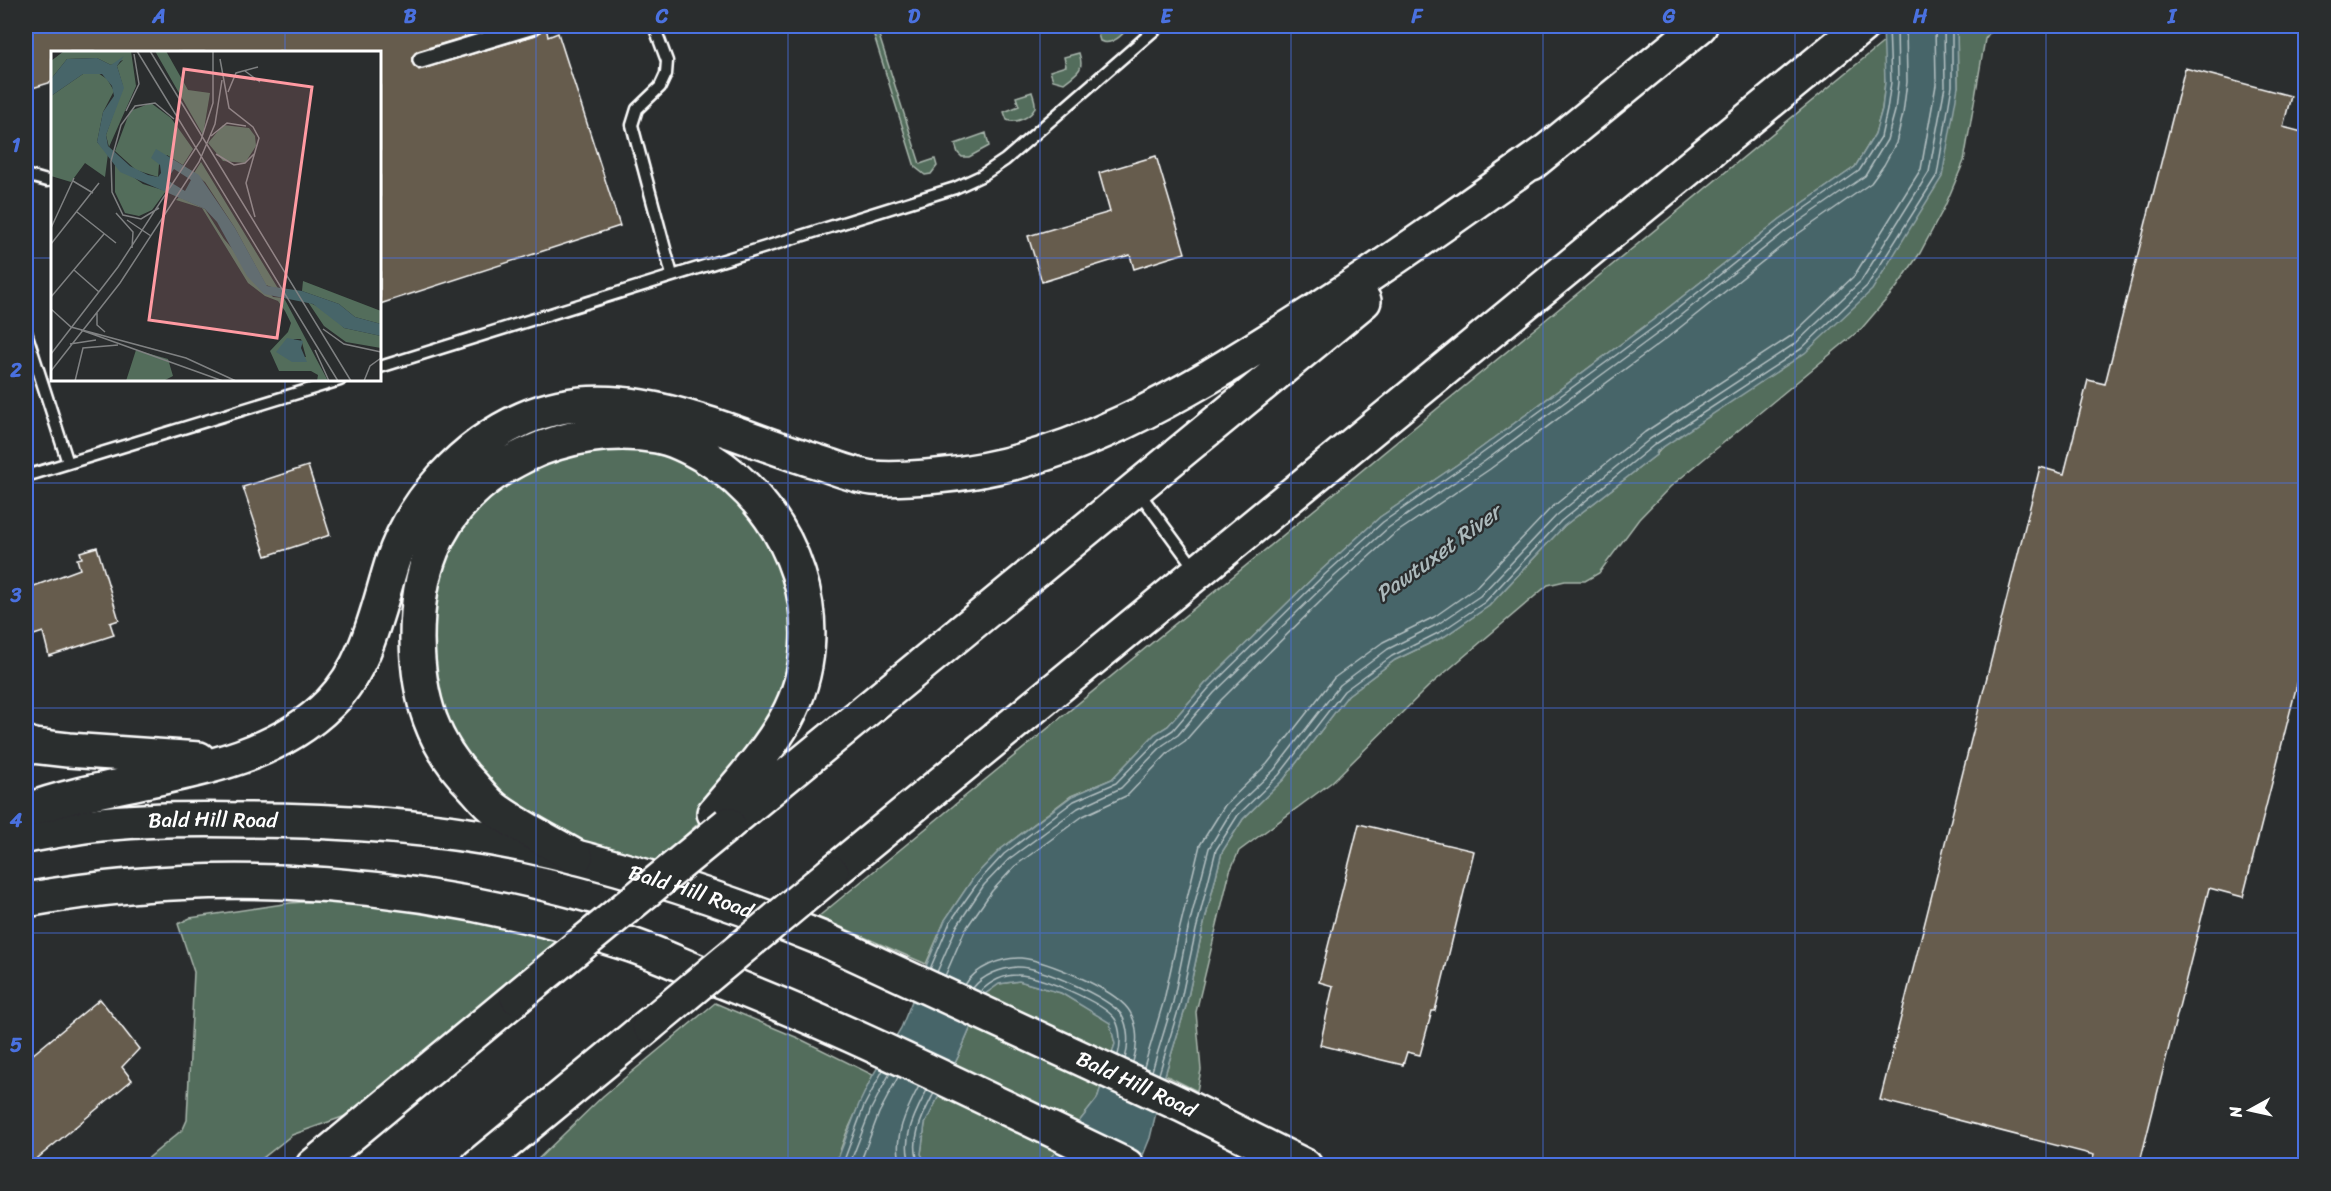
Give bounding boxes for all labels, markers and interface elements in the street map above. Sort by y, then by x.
text: A [151,0,166,34]
text: B [404,0,417,34]
text: C [655,0,669,34]
text: D [908,0,921,34]
text: E [1160,0,1173,34]
text: F [1411,0,1424,34]
text: G [1662,0,1676,34]
text: H [1912,0,1928,34]
text: I [2167,0,2178,34]
inset map [51,51,381,381]
text: 1 [12,128,21,163]
text: 2 [9,353,22,388]
water label: Pawtuxet River [1367,491,1513,612]
text: 3 [10,578,22,613]
street label: Bald Hill Road [148,801,280,840]
text: 4 [9,803,23,838]
street label: Bald Hill Road [624,853,760,930]
text: 5 [10,1028,22,1063]
street label: Bald Hill Road [1070,1040,1205,1129]
north arrow [2220,1080,2280,1140]
text: N [2220,1104,2251,1121]

